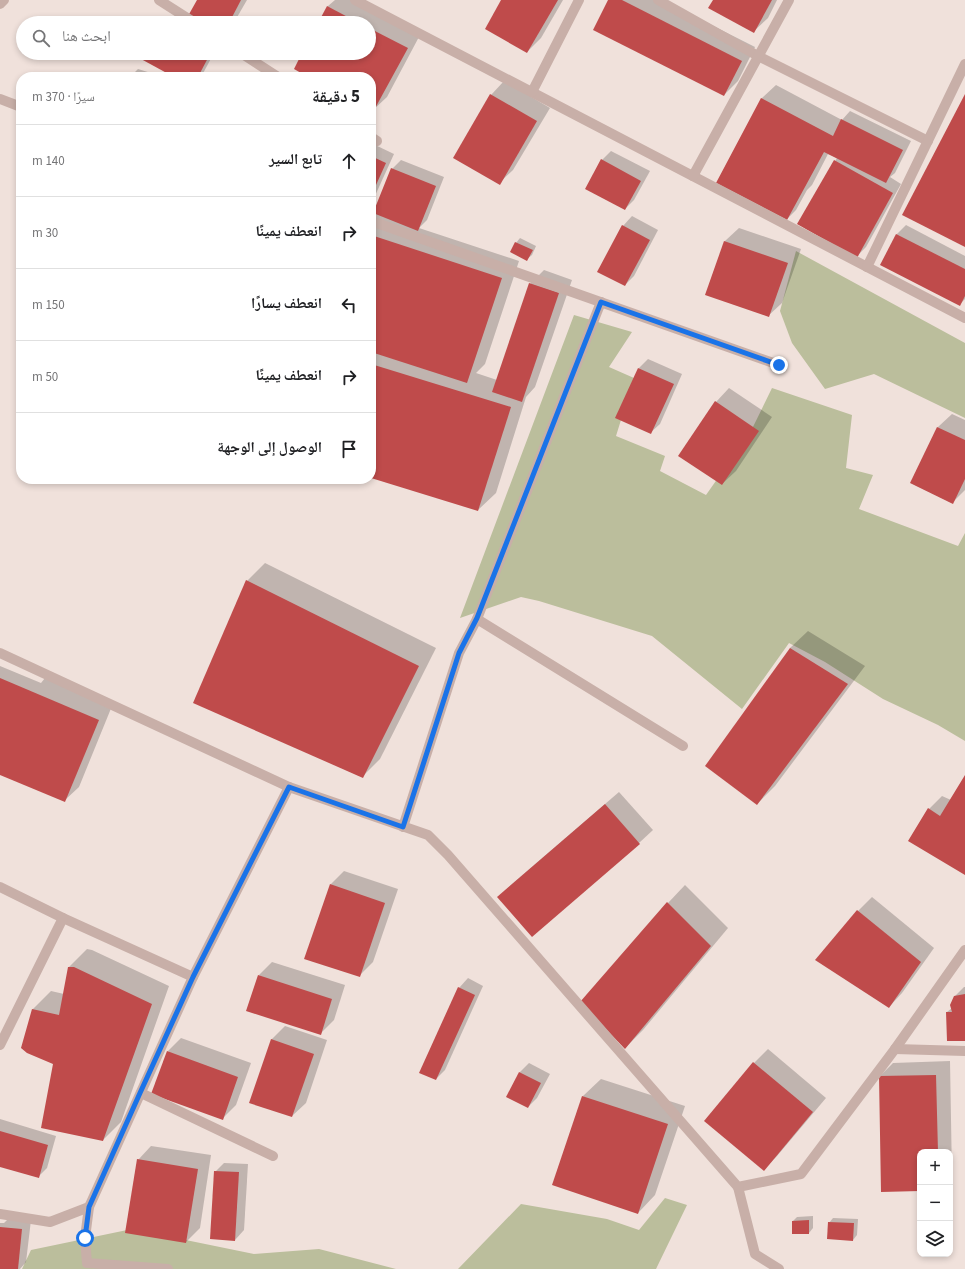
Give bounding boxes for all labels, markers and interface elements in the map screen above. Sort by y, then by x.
search box [16,16,376,60]
text: ابحث هنا [62,26,111,47]
icon: search [30,27,52,49]
text: 5 دقيقة [312,85,360,109]
text: سيرًا · 370 m [32,88,95,106]
text: تابع السير [269,149,322,170]
icon: ahead [338,150,360,172]
text: 140 m [32,152,65,170]
text: انعطف يمينًا [255,221,322,242]
icon: right [338,222,360,244]
text: 30 m [32,224,58,242]
text: انعطف يسارًا [251,293,322,314]
icon: left [338,294,360,316]
text: 150 m [32,296,65,314]
route end [770,356,788,374]
text: انعطف يمينًا [255,365,322,386]
icon: right [338,366,360,388]
text: 50 m [32,368,58,386]
text: الوصول إلى الوجهة [217,437,322,458]
icon: arrive [338,438,360,460]
map controls [917,1149,953,1257]
button: + [917,1149,953,1185]
button: − [917,1185,953,1221]
button: layers [917,1221,953,1257]
route start [76,1229,94,1247]

